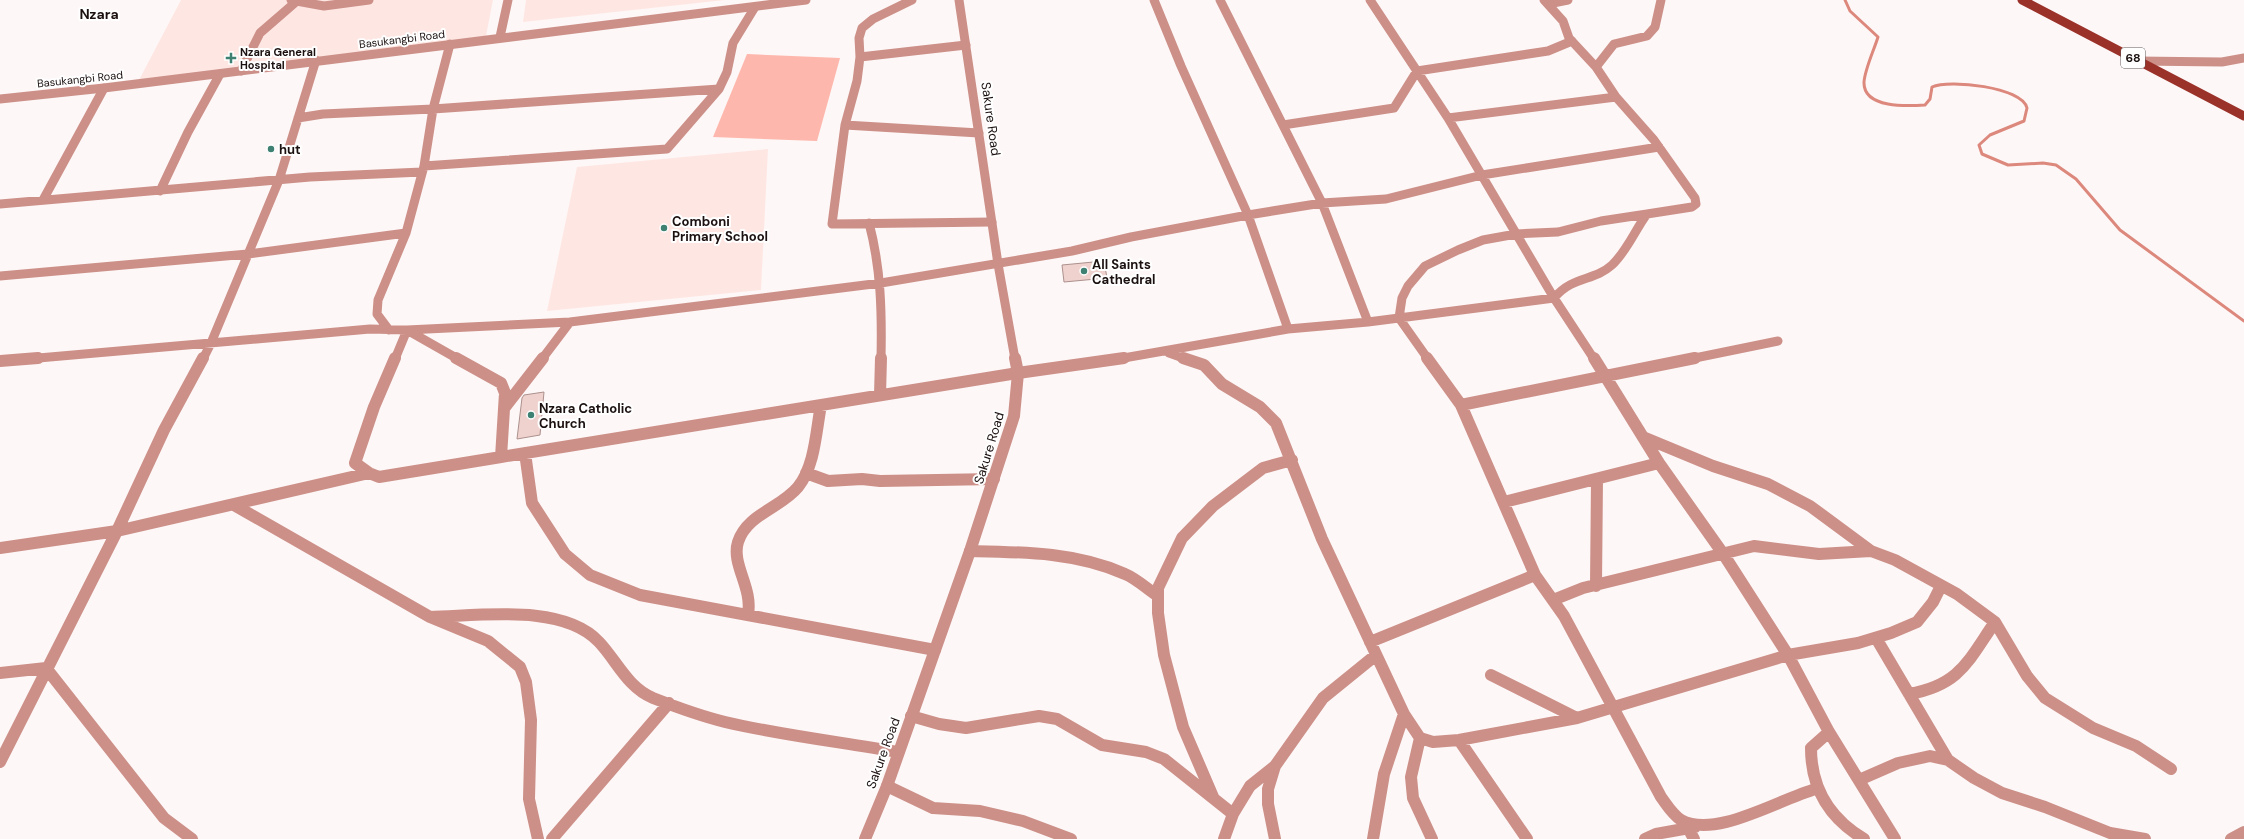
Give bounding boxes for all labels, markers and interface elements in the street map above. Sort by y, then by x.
district label: Nzara [79,5,119,23]
street label: Basukangbi Road [358,27,446,51]
place label: Nzara General Hospital [240,45,316,72]
road number: 68 [2121,48,2145,68]
marker: Nzara General Hospital [225,52,237,64]
street label: Basukangbi Road [36,68,124,90]
street label: Sakure Road [977,81,1005,157]
place label: hut [279,141,301,158]
marker: hut [266,144,276,154]
place label: Comboni Primary School [672,213,768,245]
marker: Comboni Primary School [659,223,669,233]
place label: All Saints Cathedral [1092,256,1156,288]
marker: All Saints Cathedral [1079,266,1089,276]
place label: Nzara Catholic Church [539,400,632,432]
marker: Nzara Catholic Church [526,410,536,420]
street label: Sakure Road [970,410,1008,486]
street label: Sakure Road [862,715,904,791]

